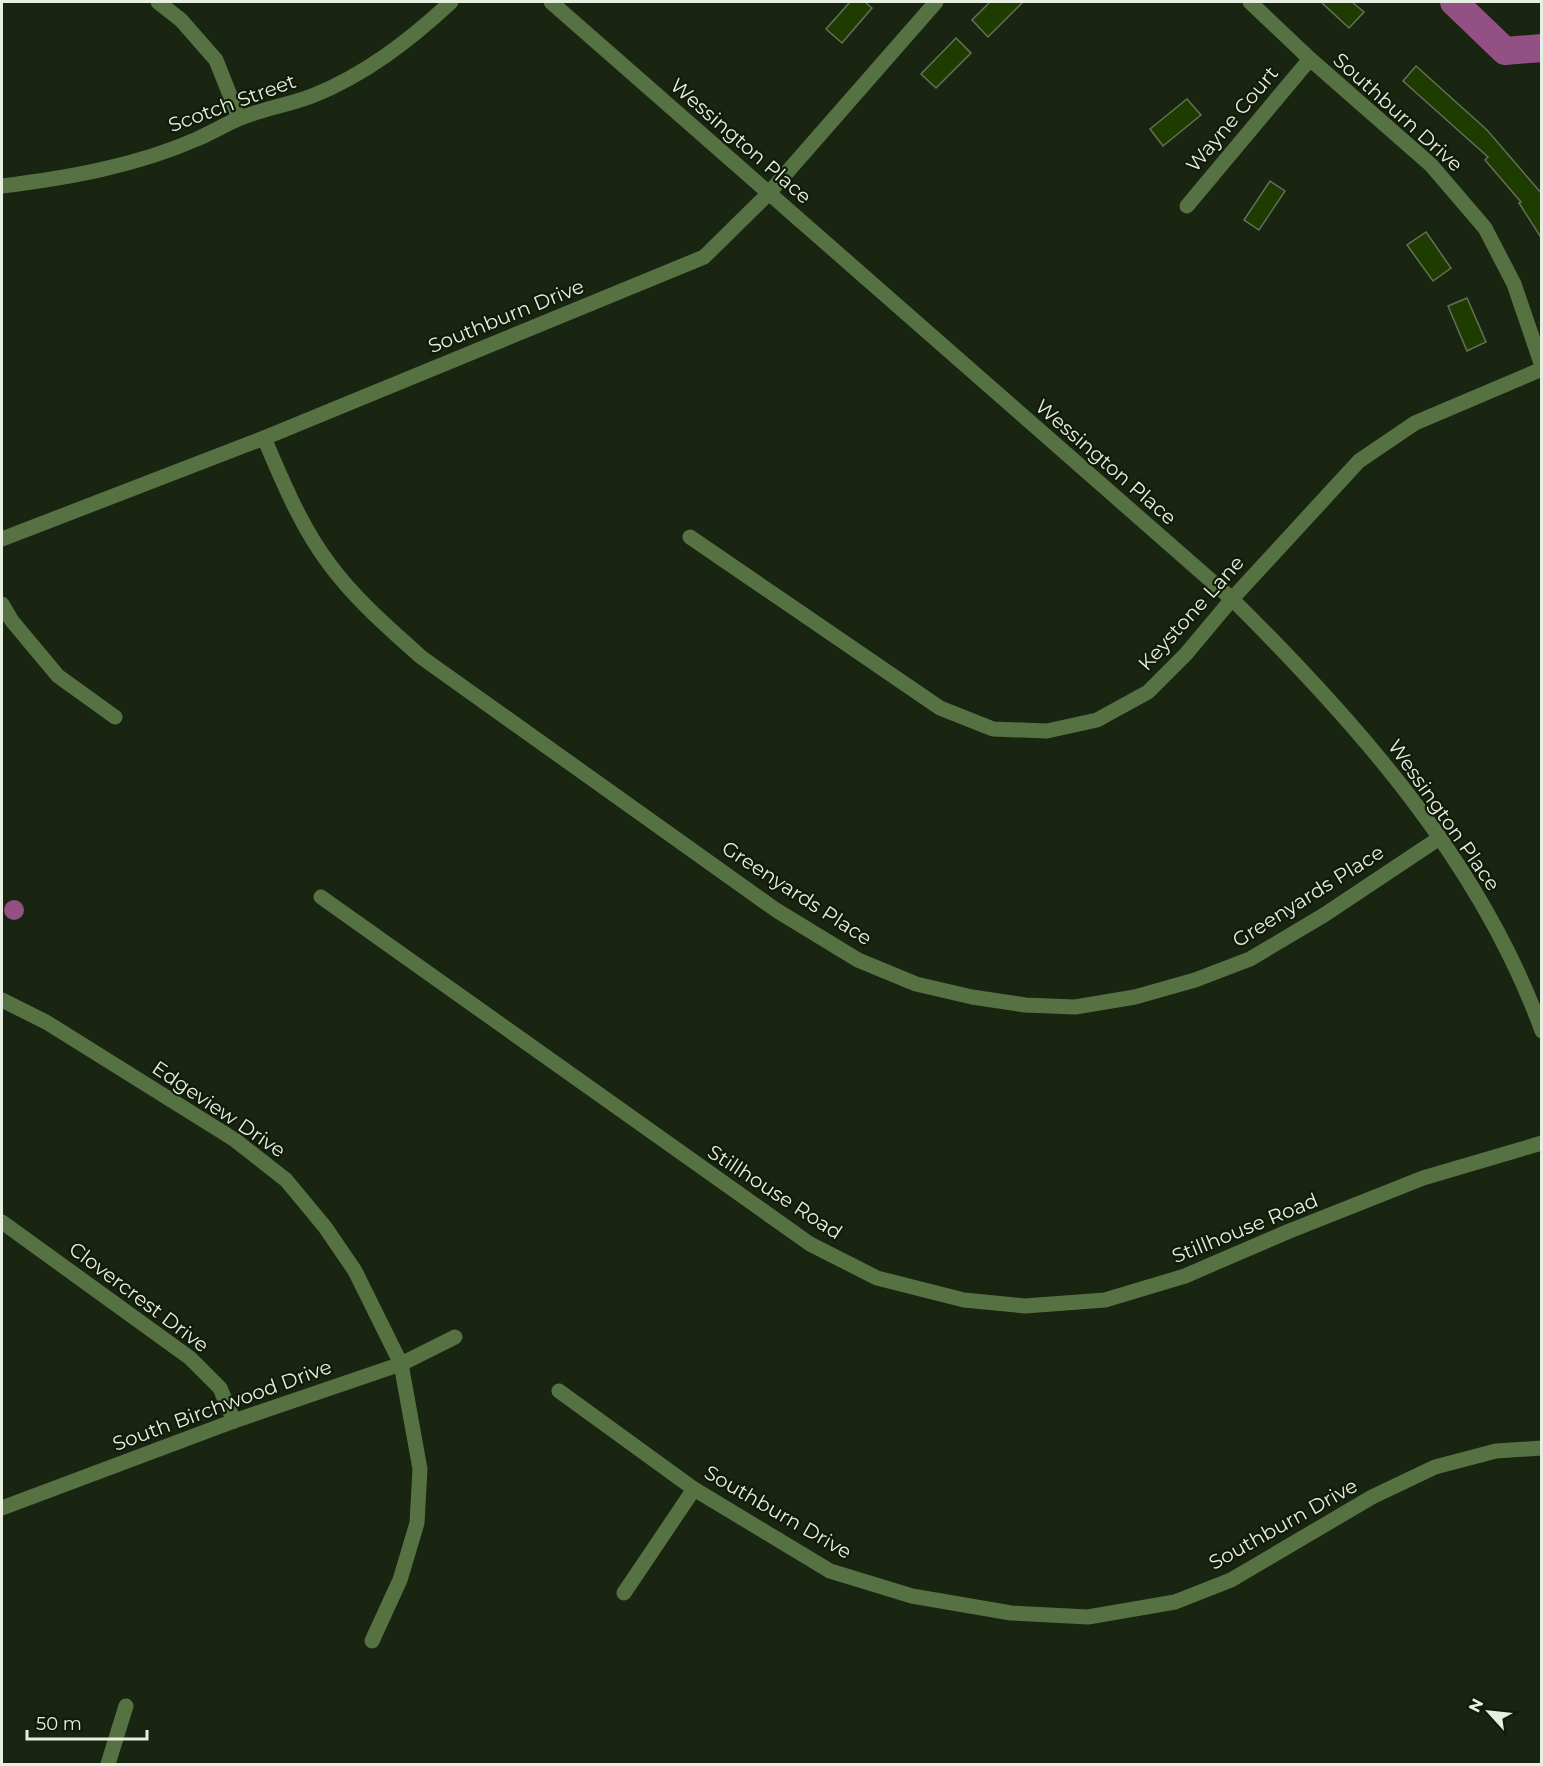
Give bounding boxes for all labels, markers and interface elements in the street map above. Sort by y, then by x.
street label: Southburn Drive [1328,48,1468,176]
street label: Wayne Court [1181,61,1283,177]
street label: Scotch Street [165,69,299,137]
street label: Wessington Place [666,73,816,209]
street label: Southburn Drive [425,274,587,358]
street label: Wessington Place [1031,394,1181,530]
street label: Keystone Lane [1133,551,1249,675]
street label: Wessington Place [1383,735,1505,895]
street label: Greenyards Place [718,836,876,950]
street label: Greenyards Place [1228,840,1388,952]
street label: Edgeview Drive [148,1056,290,1162]
street label: Stillhouse Road [703,1140,847,1244]
street label: Stillhouse Road [1168,1188,1322,1268]
street label: Clovercrest Drive [64,1237,214,1357]
street label: South Birchwood Drive [109,1354,335,1456]
street label: Southburn Drive [700,1460,856,1564]
street label: Southburn Drive [1205,1473,1361,1575]
north arrow [1459,1682,1519,1742]
text: N [1465,1695,1487,1715]
scale bar [27,1703,147,1741]
text: 50 m [36,1713,82,1735]

